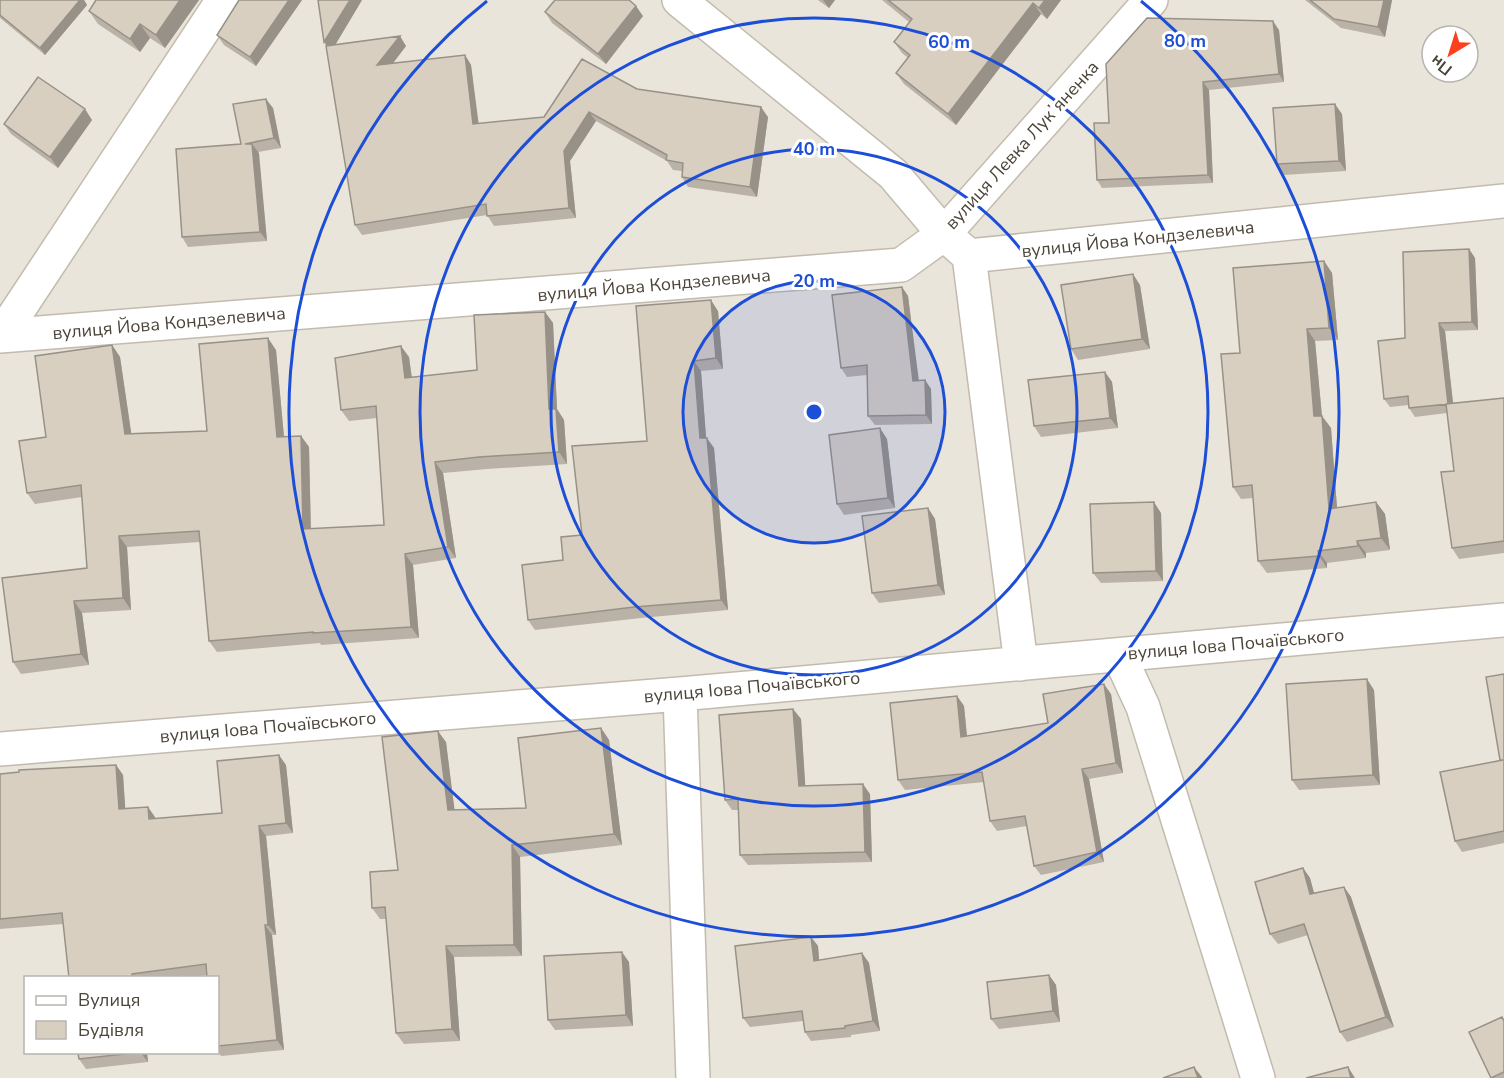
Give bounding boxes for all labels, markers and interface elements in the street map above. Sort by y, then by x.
north arrow [1420,24,1480,84]
text: 80 m [1164,29,1206,53]
text: 60 m [928,30,970,54]
text: Пн [1426,50,1457,80]
street label: вулиця Левка Лукʼяненка [940,56,1104,234]
text: 40 m [793,137,835,161]
street label: вулиця Йова Кондзелевича [1020,215,1256,263]
street label: вулиця Йова Кондзелевича [536,263,772,307]
text: 20 m [793,269,835,293]
street label: вулиця Йова Кондзелевича [51,301,287,345]
centre of rings [804,402,824,422]
street label: вулиця Іова Почаївського [1127,623,1345,665]
street label: вулиця Іова Почаївського [643,666,861,708]
street label: вулиця Іова Почаївського [159,706,377,748]
legend [24,976,219,1054]
text: Вулиця [78,988,140,1012]
text: Будівля [78,1018,144,1042]

